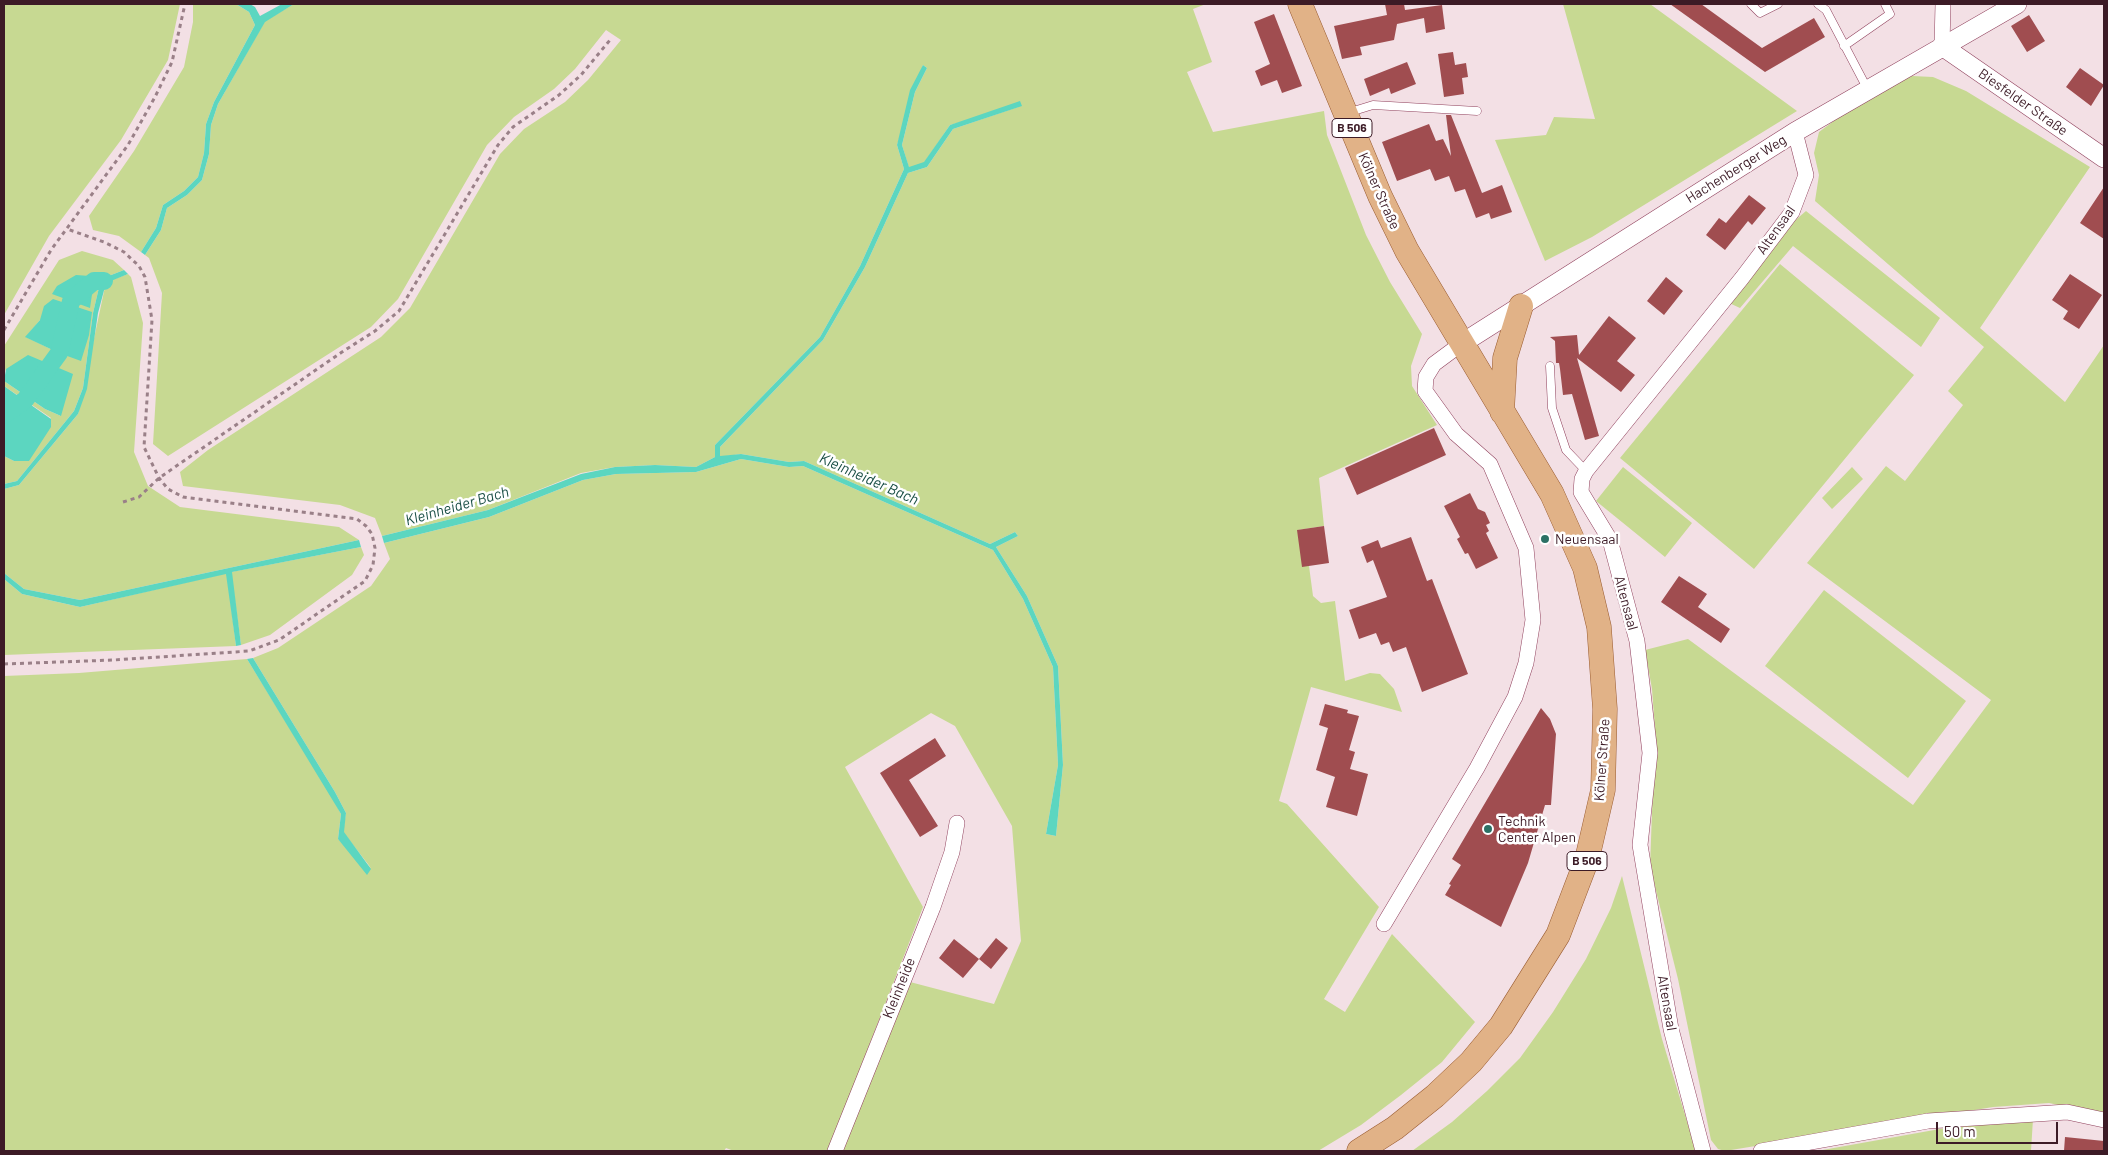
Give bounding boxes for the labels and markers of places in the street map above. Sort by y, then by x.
place label: Neuensaal [1555,531,1619,547]
marker: Neuensaal [1539,533,1551,545]
place label: Technik Center Alpen [1498,813,1576,846]
marker: Technik Center Alpen [1482,823,1494,835]

